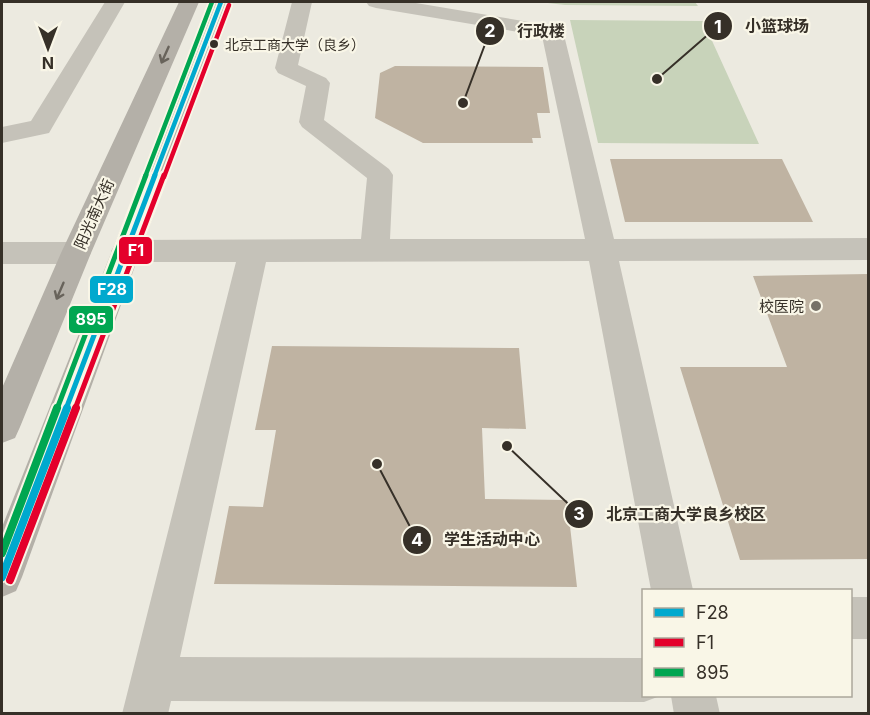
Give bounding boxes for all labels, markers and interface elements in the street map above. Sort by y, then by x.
callout: 小篮球场 [703,9,821,43]
callout: 行政楼 [475,14,577,48]
text: 1 [714,16,722,37]
text: 小篮球场 [745,16,809,36]
north arrow [18,18,78,78]
text: 2 [484,20,496,41]
text: 行政楼 [517,21,565,41]
place label: 北京工商大学（良乡） [225,36,365,53]
marker: 北京工商大学（良乡） [208,38,220,50]
one-way arrow [159,45,170,63]
text: N [42,53,54,73]
street label: 阳光南大街 [70,176,118,252]
line badge: F1 [118,236,153,265]
text: F1 [128,240,144,260]
line badge: F28 [89,275,134,304]
text: F28 [97,279,127,299]
one-way arrow [54,281,65,299]
place label: 校医院 [759,297,804,316]
marker: 校医院 [809,299,823,313]
line badge: 895 [68,305,114,334]
text: 895 [75,309,107,329]
callout: 北京工商大学良乡校区 [564,497,778,531]
text: 3 [573,503,585,524]
text: 北京工商大学良乡校区 [606,504,766,524]
callout: 学生活动中心 [402,523,552,557]
text: 4 [411,529,423,550]
text: 学生活动中心 [444,529,540,549]
legend [642,589,852,697]
text: F28 [696,602,729,623]
text: F1 [696,632,714,653]
text: 895 [696,662,729,683]

